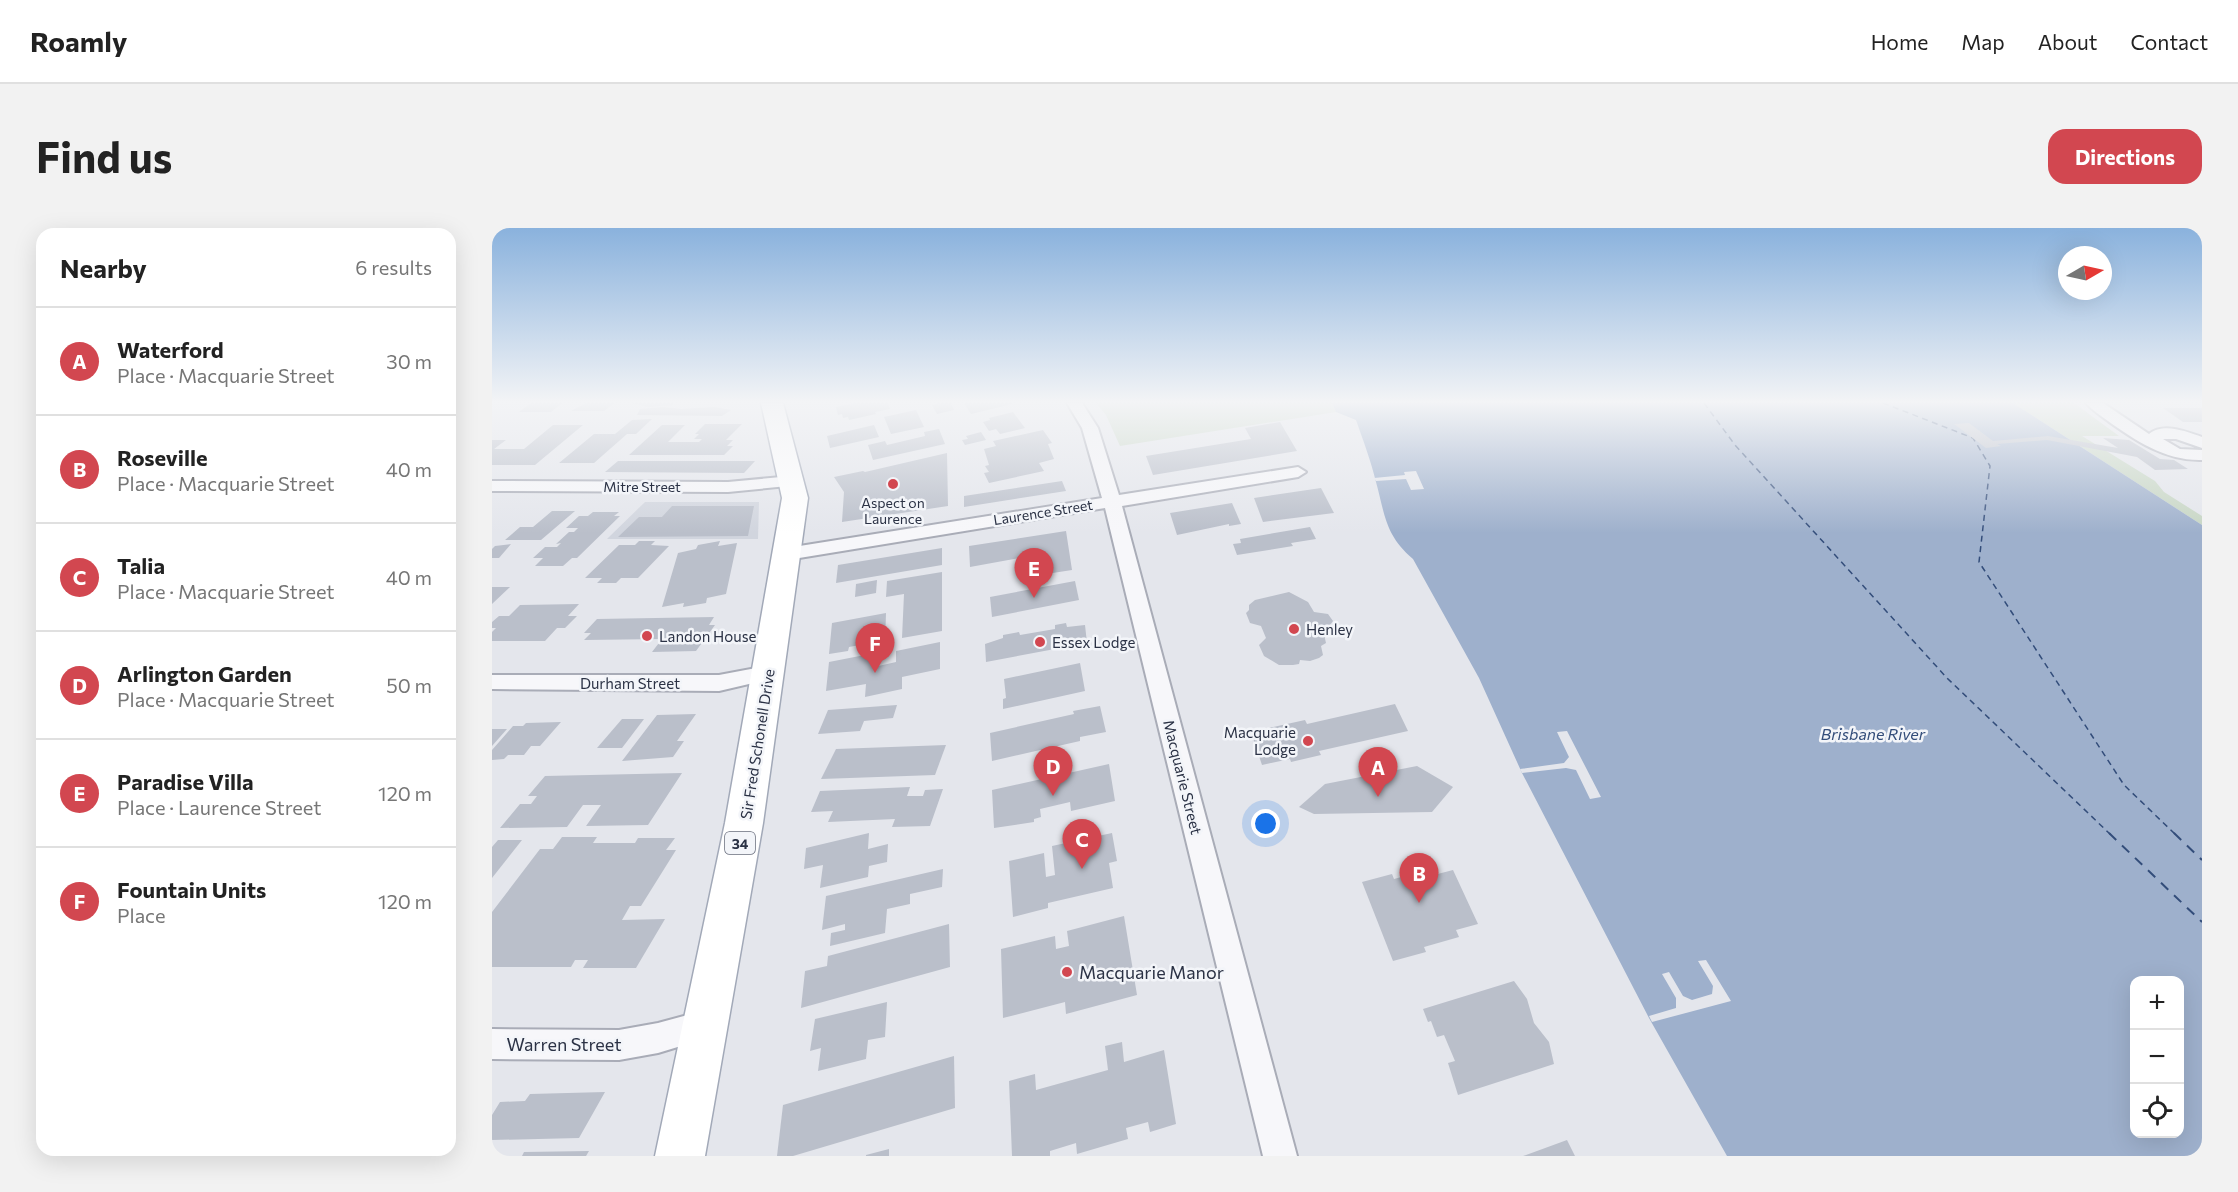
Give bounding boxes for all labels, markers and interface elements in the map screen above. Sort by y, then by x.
text: Roamly [30,24,127,58]
text: Home [1871,29,1928,54]
text: Map [1961,29,2005,54]
text: About [2038,29,2097,54]
text: Contact [2130,29,2208,54]
button: Directions [2048,129,2202,184]
text: Find us [36,130,172,182]
north arrow [2058,246,2112,300]
text: Nearby [60,252,147,283]
text: 6 results [355,255,432,279]
text: Waterford [117,336,224,363]
text: A [72,349,87,373]
text: 30 m [386,349,432,373]
text: Place · Macquarie Street [117,363,335,387]
text: Roseville [117,444,207,471]
text: B [73,457,86,481]
text: 40 m [386,457,432,481]
text: Place · Macquarie Street [117,471,335,495]
marker: Aspect on Laurence [886,477,900,491]
street label: Mitre Street [603,478,681,495]
place label: Aspect on Laurence [861,494,925,527]
street label: Laurence Street [992,496,1094,528]
pin: E [1014,548,1054,598]
text: Talia [117,552,165,579]
text: C [73,565,86,589]
text: 40 m [386,565,432,589]
text: Place · Macquarie Street [117,579,335,603]
place label: Henley [1306,620,1353,638]
marker: Henley [1287,622,1301,636]
pin: F [856,624,895,673]
place label: Landon House [659,627,757,645]
marker: Landon House [640,629,654,643]
place label: Essex Lodge [1052,633,1135,651]
marker: Essex Lodge [1033,635,1047,649]
text: Arlington Garden [117,660,292,687]
street label: Sir Fred Schonell Drive [736,667,778,821]
text: D [72,673,87,697]
text: 50 m [386,673,432,697]
street label: Durham Street [580,674,680,692]
text: Place · Macquarie Street [117,687,335,711]
street label: Macquarie Street [1160,718,1206,836]
place label: Macquarie Lodge [1224,723,1296,758]
water label: Brisbane River [1821,724,1926,743]
marker: Macquarie Lodge [1301,734,1315,748]
pin: D [1034,746,1072,796]
pin: A [1358,748,1398,797]
text: Paradise Villa [117,768,254,795]
text: E [74,781,85,805]
text: 120 m [378,781,432,805]
text: Place · Laurence Street [117,795,321,819]
your location [1251,809,1280,838]
pin: C [1062,820,1102,869]
road number: 34 [725,832,755,854]
pin: B [1400,854,1438,903]
text: Fountain Units [117,876,266,903]
text: F [74,889,85,913]
text: 120 m [378,889,432,913]
text: Place [117,903,166,927]
place label: Macquarie Manor [1079,961,1224,983]
marker: Macquarie Manor [1060,965,1074,979]
map controls [2130,976,2184,1138]
button: + [2130,976,2184,1030]
button: − [2130,1030,2184,1084]
street label: Warren Street [506,1033,622,1055]
button: locate [2130,1084,2184,1138]

